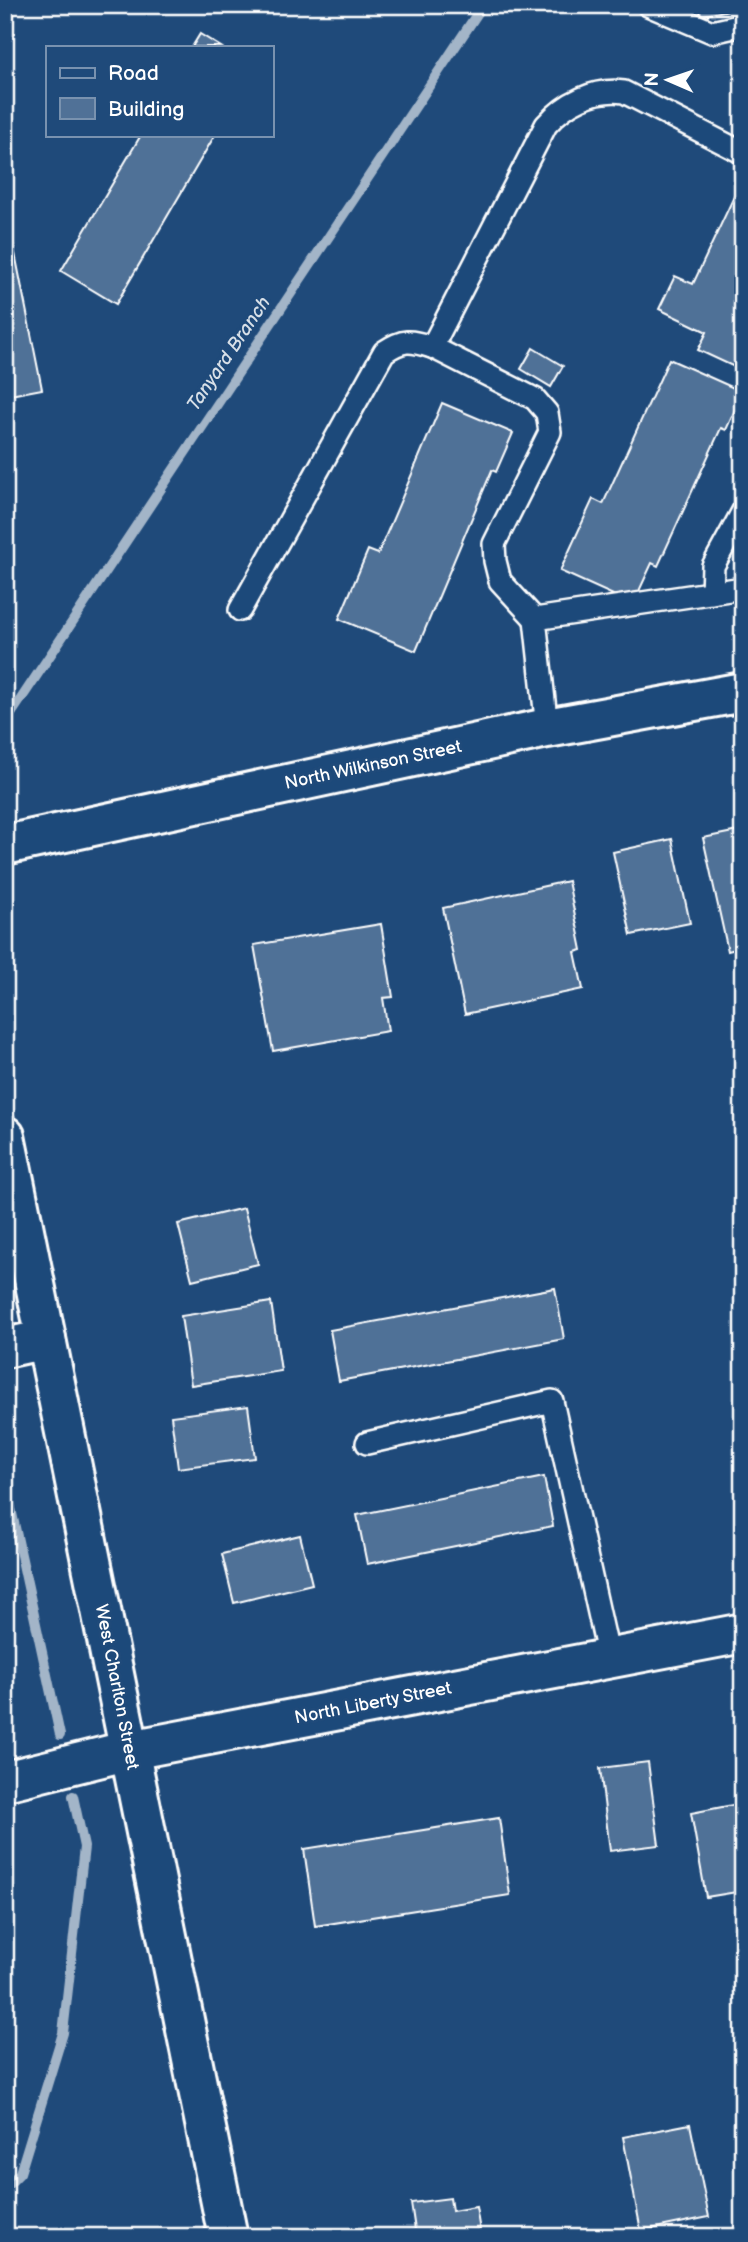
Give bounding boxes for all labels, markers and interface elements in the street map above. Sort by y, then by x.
legend [46,46,273,136]
north arrow [632,46,702,116]
text: Road [108,61,159,86]
text: N [641,72,664,87]
text: Building [108,97,184,122]
water label: Tanyard Branch [182,292,276,416]
street label: North Wilkinson Street [283,736,464,794]
street label: West Charlton Street [91,1602,143,1772]
street label: North Liberty Street [293,1677,454,1729]

